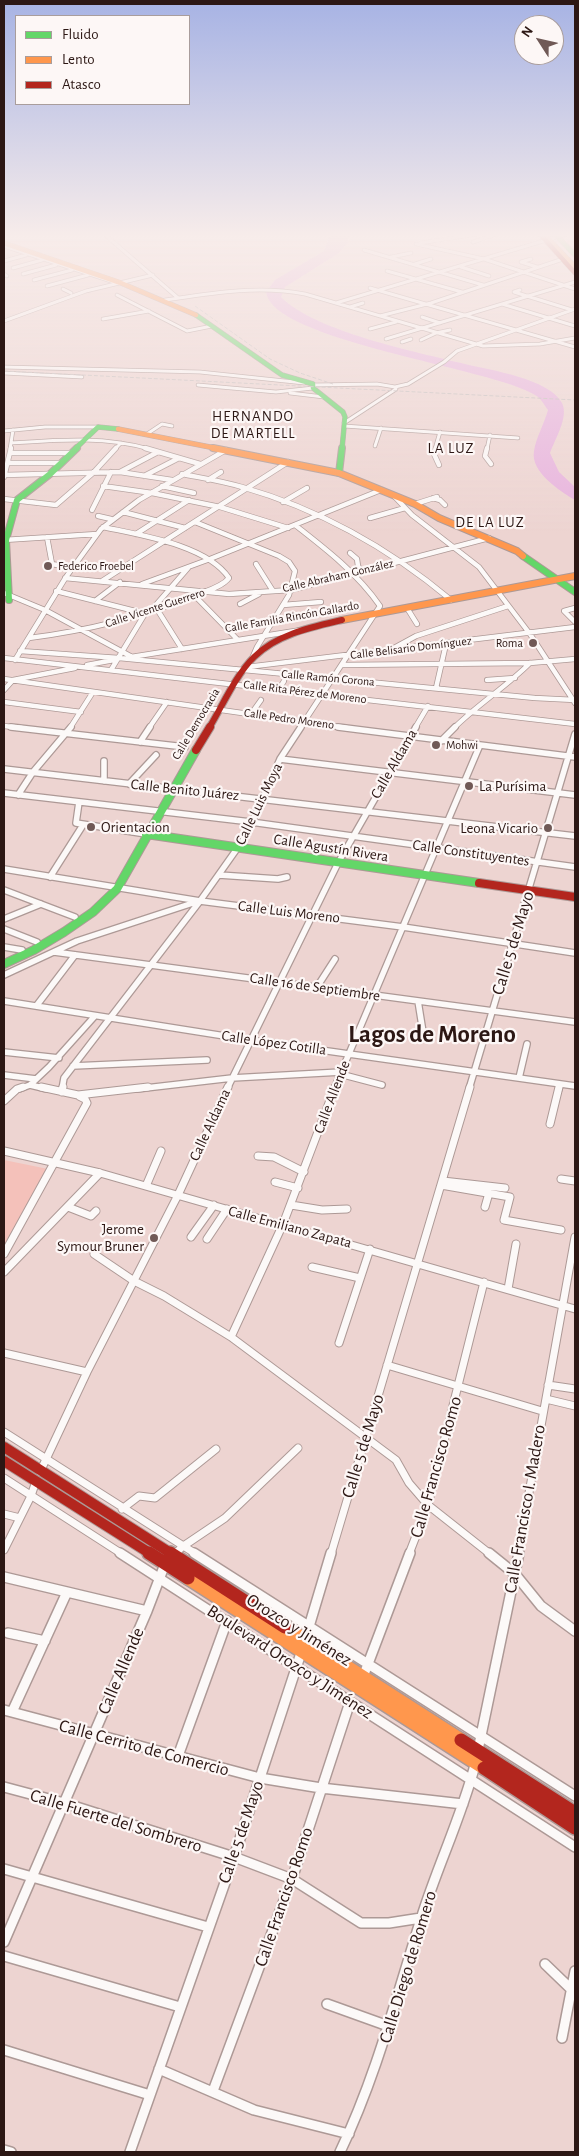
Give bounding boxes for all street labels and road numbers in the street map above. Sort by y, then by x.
street label: Calle Abraham González [281,556,395,596]
street label: Calle Vicente Guerrero [103,585,207,631]
street label: Calle Familia Rincón Gallardo [224,598,360,636]
street label: Calle Belisario Domínguez [350,633,472,663]
street label: Calle Ramón Corona [281,667,375,689]
street label: Calle Rita Pérez de Moreno [243,677,367,707]
street label: Calle Democracia [169,686,223,762]
street label: Calle Pedro Moreno [243,706,335,732]
street label: Calle Aldama [367,726,421,802]
street label: Calle Luis Moya [231,760,287,848]
street label: Calle Benito Juárez [130,775,240,805]
street label: Calle Agustín Rivera [272,830,390,866]
street label: Calle Constituyentes [411,836,531,870]
street label: Calle 5 de Mayo [487,889,539,997]
street label: Calle Luis Moreno [237,897,341,927]
street label: Calle 16 de Septiembre [249,969,381,1005]
street label: Calle López Cotilla [220,1027,328,1059]
street label: Calle Allende [310,1058,354,1136]
street label: Calle Aldama [185,1086,235,1164]
street label: Calle Emiliano Zapata [226,1202,354,1252]
street label: Calle 5 de Mayo [337,1392,389,1500]
street label: Calle Francisco Romo [406,1394,466,1540]
street label: Calle Francisco I. Madero [500,1423,550,1595]
street label: Orozco y Jiménez [242,1589,356,1671]
street label: Boulevard Orozco y Jiménez [203,1600,377,1724]
street label: Calle Allende [93,1624,149,1718]
street label: Calle Cerrito de Comercio [57,1715,231,1781]
street label: Calle 5 de Mayo [213,1778,269,1886]
street label: Calle Fuerte del Sombrero [27,1785,205,1857]
street label: Calle Francisco Romo [250,1824,318,1970]
street label: Calle Diego de Romero [375,1888,441,2046]

